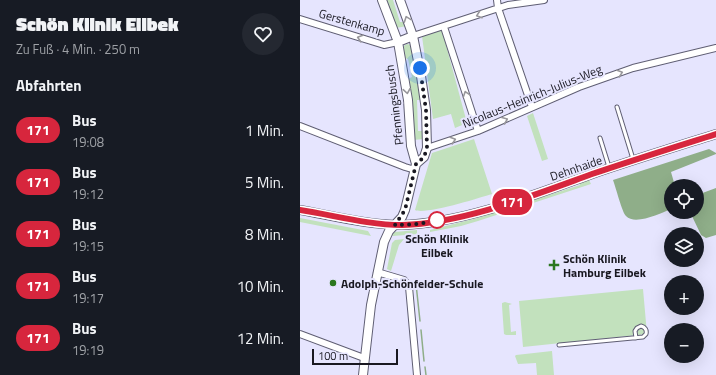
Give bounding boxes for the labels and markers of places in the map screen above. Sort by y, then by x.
marker: Schön Klinik Eilbek [428,211,446,229]
place label: Schön Klinik Eilbek [405,229,470,262]
place label: Schön Klinik Hamburg Eilbek [563,249,647,282]
marker: Schön Klinik Hamburg Eilbek [548,259,560,271]
place label: Adolph-Schönfelder-Schule [341,274,483,293]
marker: Adolph-Schönfelder-Schule [328,278,338,288]

